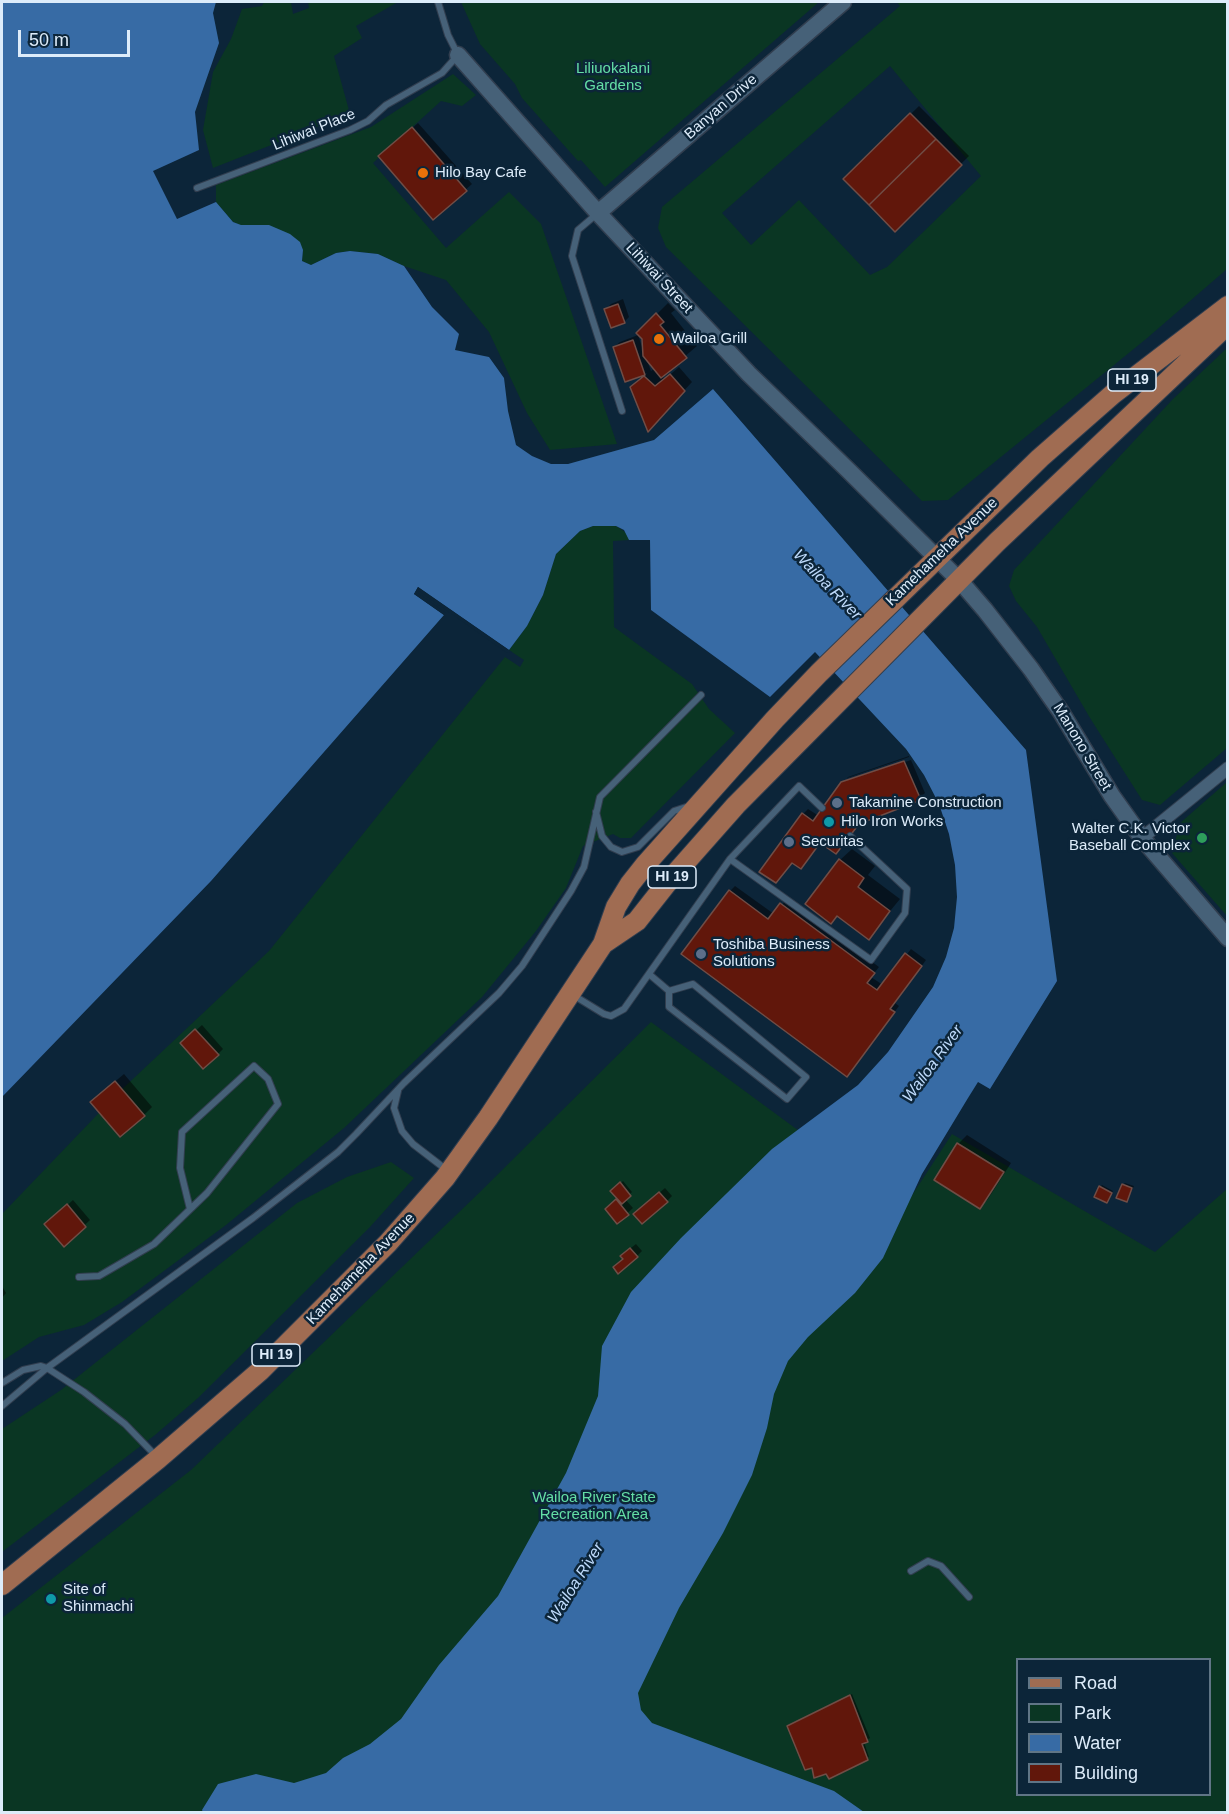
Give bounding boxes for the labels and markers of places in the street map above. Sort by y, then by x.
place label: Hilo Bay Cafe [435,164,527,182]
marker: Hilo Bay Cafe [416,166,430,180]
place label: Wailoa Grill [671,330,747,348]
marker: Wailoa Grill [652,332,666,346]
place label: Takamine Construction [849,794,1002,812]
marker: Takamine Construction [830,796,844,810]
place label: Hilo Iron Works [841,813,943,831]
marker: Hilo Iron Works [822,815,836,829]
place label: Walter C.K. Victor Baseball Complex [1069,820,1190,855]
marker: Walter C.K. Victor Baseball Complex [1195,831,1209,845]
place label: Securitas [801,833,864,851]
marker: Securitas [782,835,796,849]
place label: Toshiba Business Solutions [713,936,830,971]
marker: Toshiba Business Solutions [694,947,708,961]
place label: Site of Shinmachi [63,1581,133,1616]
marker: Site of Shinmachi [44,1592,58,1606]

